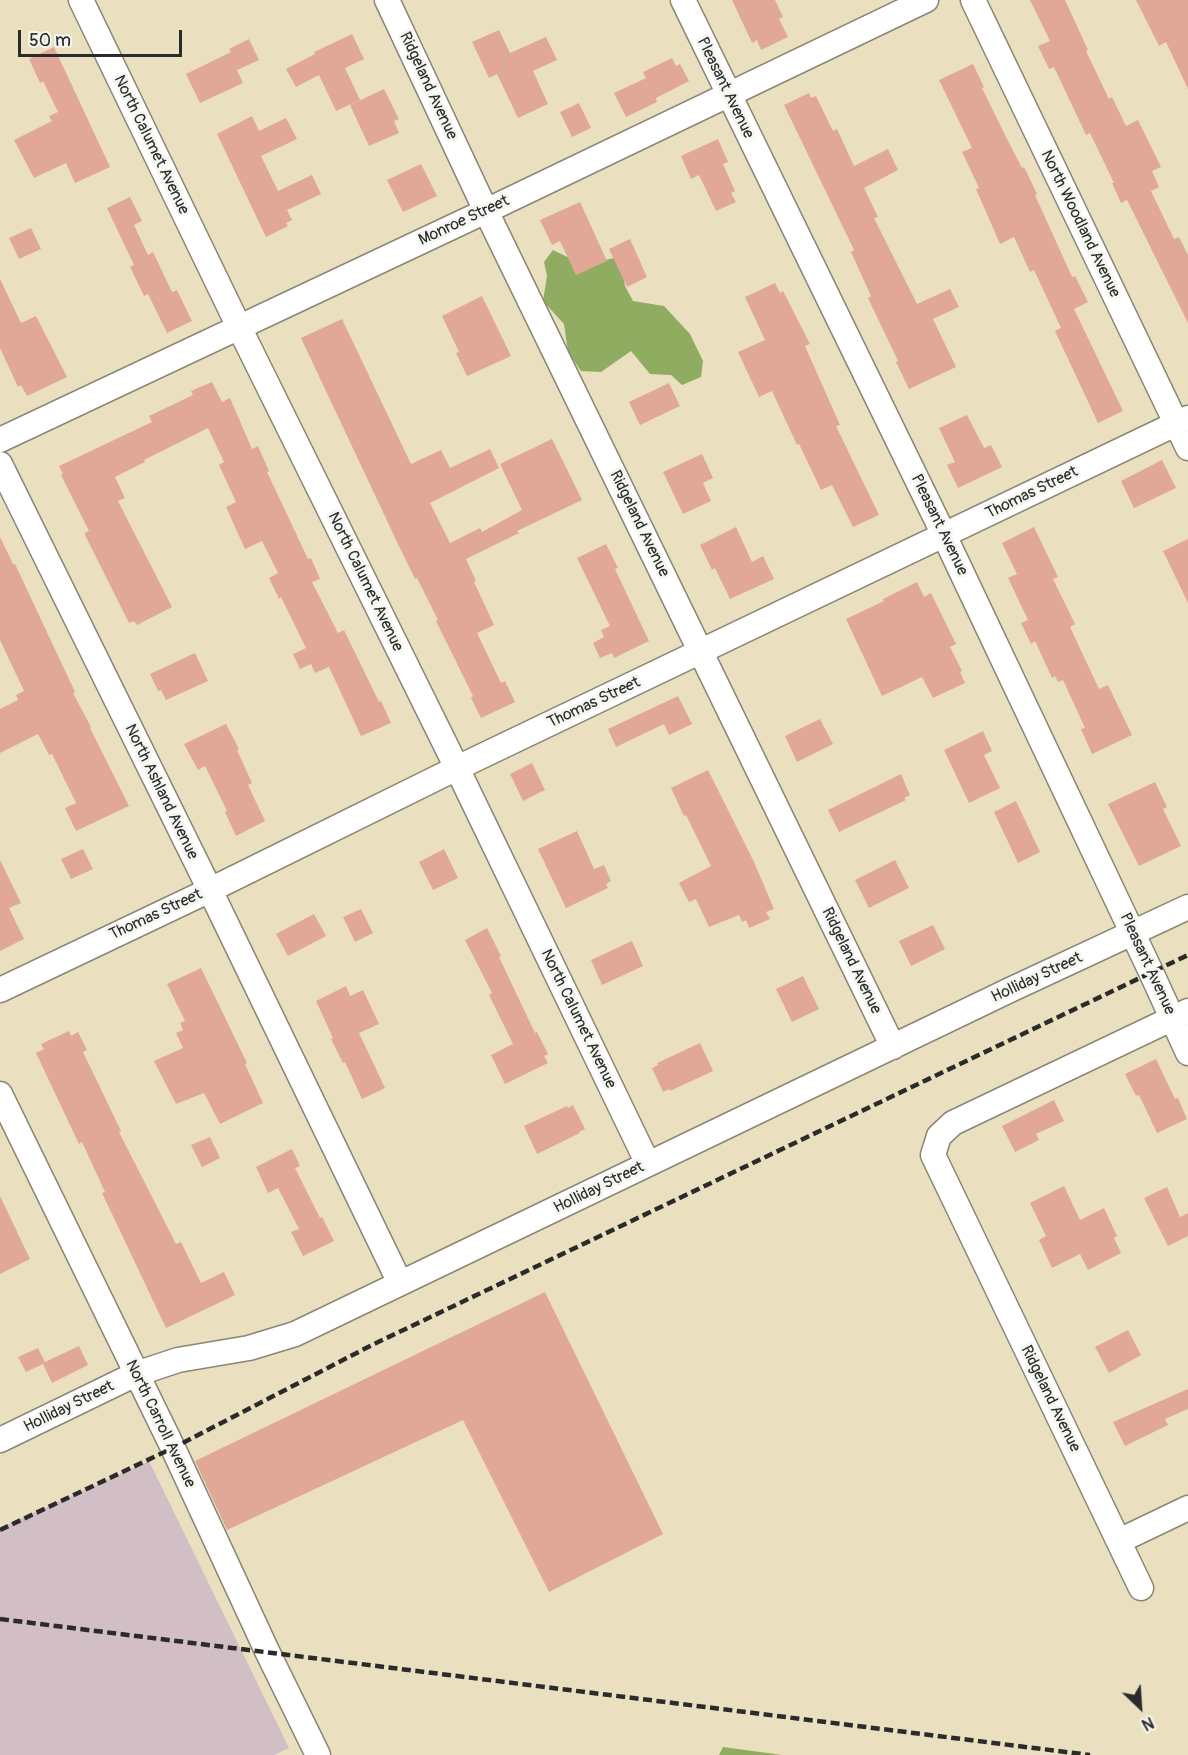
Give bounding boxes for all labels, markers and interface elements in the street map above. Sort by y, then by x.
scale bar [21,18,184,56]
text: 50 m [29,29,71,52]
street label: Ridgeland Avenue [395,29,461,143]
street label: Pleasant Avenue [692,34,758,142]
street label: North Calumet Avenue [109,72,193,218]
street label: North Woodland Avenue [1036,147,1124,301]
street label: Monroe Street [416,192,512,250]
street label: Thomas Street [983,462,1081,524]
street label: Ridgeland Avenue [605,468,673,580]
street label: Pleasant Avenue [906,471,972,579]
street label: North Calumet Avenue [323,509,407,655]
street label: Thomas Street [545,673,643,733]
street label: North Ashland Avenue [120,721,202,863]
street label: Thomas Street [107,885,205,945]
street label: Ridgeland Avenue [817,905,885,1017]
street label: Pleasant Avenue [1115,910,1179,1018]
street label: North Calumet Avenue [536,946,620,1092]
street label: Holliday Street [988,949,1086,1007]
street label: Holliday Street [551,1158,647,1218]
street label: Ridgeland Avenue [1016,1343,1084,1455]
street label: North Carroll Avenue [121,1357,199,1491]
street label: Holliday Street [21,1377,117,1437]
north arrow [1110,1677,1170,1737]
text: N [1138,1712,1157,1735]

